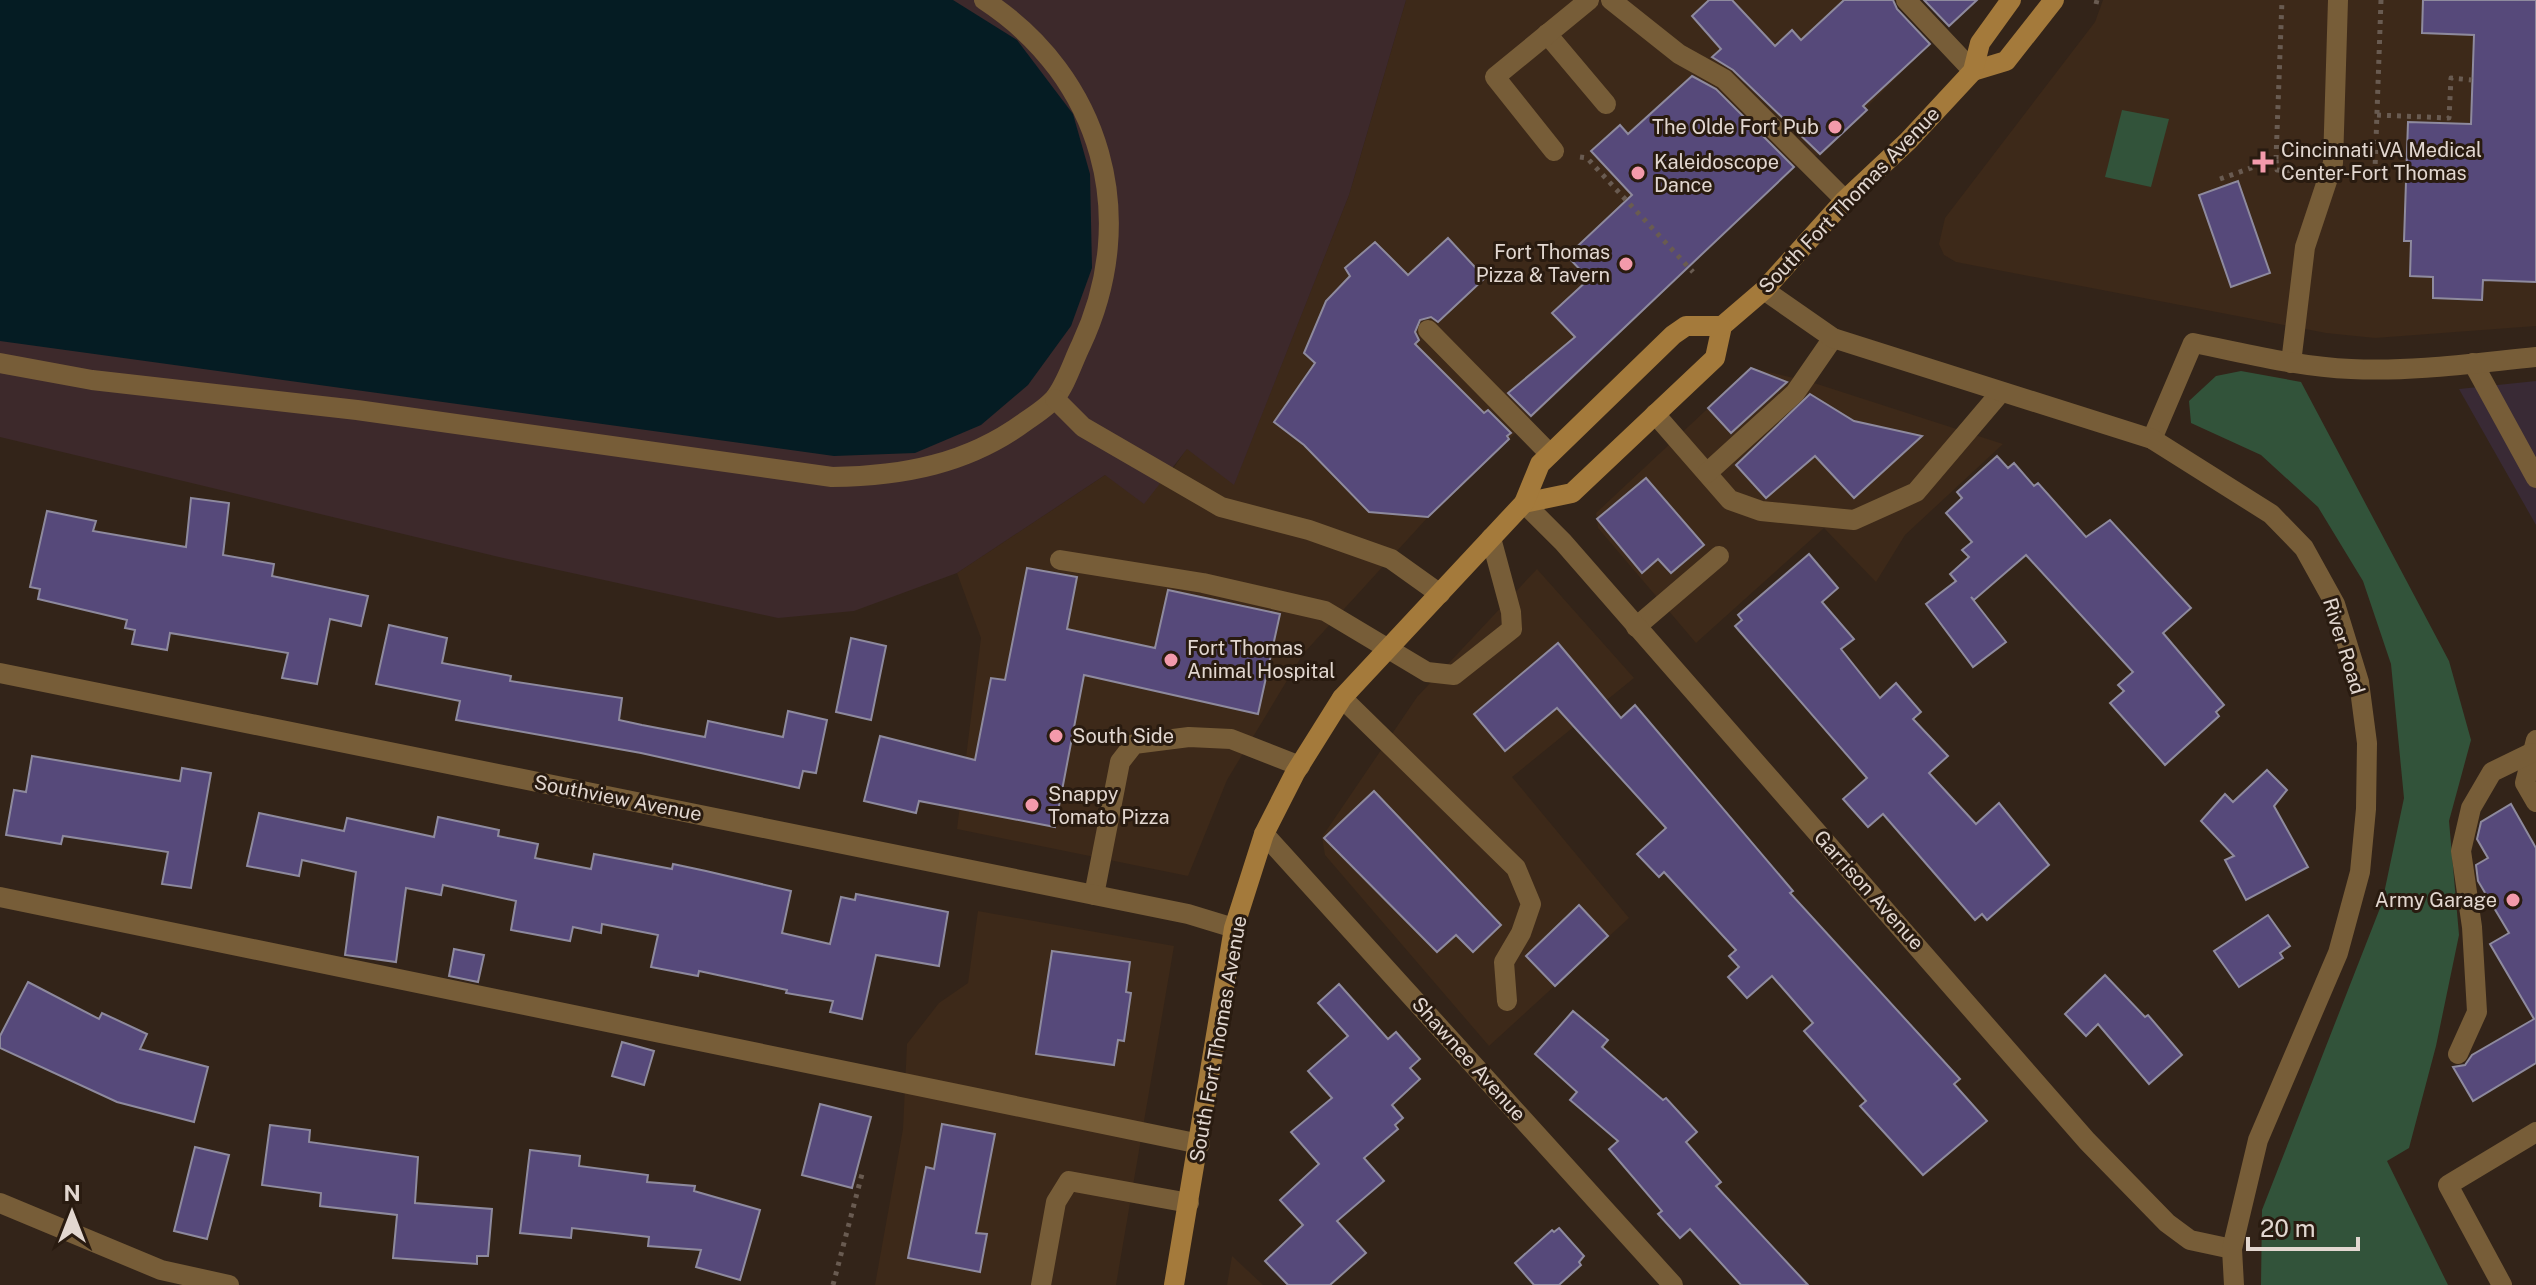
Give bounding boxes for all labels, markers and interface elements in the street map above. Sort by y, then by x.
street label: South Fort Thomas Avenue [1754,102,1944,298]
place label: The Olde Fort Pub [1652,115,1819,139]
marker: The Olde Fort Pub [1826,118,1844,136]
place label: Cincinnati VA Medical Center-Fort Thomas [2281,138,2482,185]
place label: Kaleidoscope Dance [1654,150,1779,197]
marker: Cincinnati VA Medical Center-Fort Thomas [2252,151,2274,173]
marker: Kaleidoscope Dance [1629,164,1647,182]
place label: Fort Thomas Pizza & Tavern [1476,240,1610,287]
marker: Fort Thomas Pizza & Tavern [1617,255,1635,273]
street label: River Road [2318,595,2370,697]
place label: Fort Thomas Animal Hospital [1187,636,1335,683]
marker: Fort Thomas Animal Hospital [1162,651,1180,669]
place label: South Side [1072,724,1174,748]
marker: South Side [1047,727,1065,745]
street label: Southview Avenue [532,770,704,826]
place label: Snappy Tomato Pizza [1048,782,1170,829]
marker: Snappy Tomato Pizza [1023,796,1041,814]
street label: Garrison Avenue [1809,825,1929,955]
place label: Army Garage [2375,888,2497,912]
marker: Army Garage [2504,891,2522,909]
street label: South Fort Thomas Avenue [1184,914,1252,1164]
street label: Shawnee Avenue [1407,992,1531,1126]
north arrow [32,1173,112,1253]
text: N [63,1180,81,1206]
scale bar [2248,1201,2358,1251]
text: 20 m [2260,1214,2316,1242]

